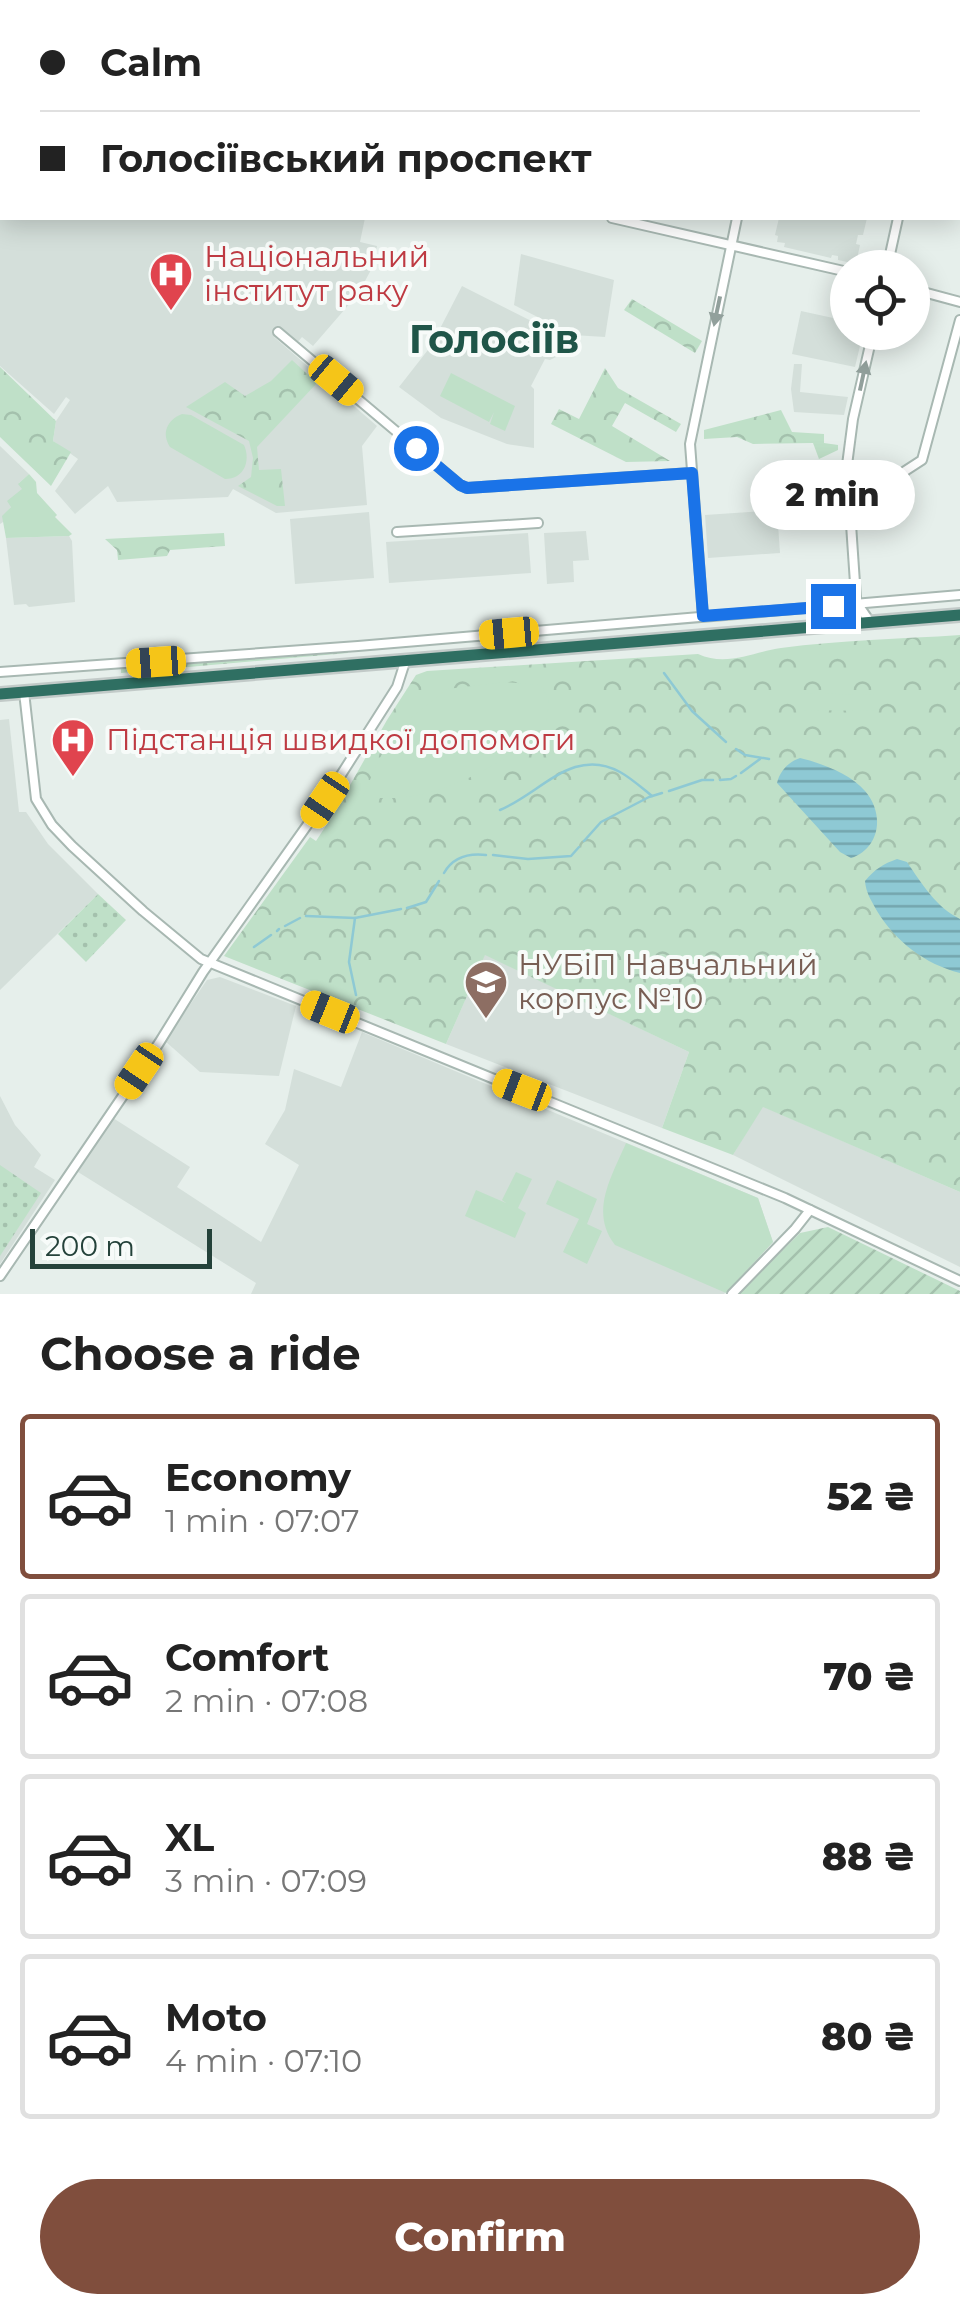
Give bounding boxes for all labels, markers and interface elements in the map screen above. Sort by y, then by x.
text: Calm [100,39,202,86]
text: Голосіївський проспект [100,135,592,182]
place label: Національний інститут раку [204,238,429,309]
map controls [830,250,930,350]
button: locate [830,250,930,350]
hospital icon: Національний інститут раку [148,251,194,312]
one-way arrow [709,296,725,327]
district label: Голосіїв [409,314,579,363]
car [303,349,369,411]
one-way arrow [856,360,871,391]
route start [394,426,439,471]
callout: 2 min [750,461,916,531]
text: 2 min [785,475,880,514]
route end [811,584,856,629]
car [478,615,540,651]
car [125,645,187,679]
hospital icon: Підстанція швидкої допомоги [50,717,96,778]
place label: Підстанція швидкої допомоги [106,721,576,758]
car [296,767,354,833]
place label: НУБіП Навчальний корпус №10 [518,946,818,1017]
school or university icon: НУБіП Навчальний корпус №10 [463,959,509,1020]
car [297,987,363,1037]
car [110,1038,168,1104]
car [489,1065,555,1115]
scale bar [30,1224,212,1268]
text: 200 m [45,1229,135,1263]
text: Choose a ride [40,1326,361,1381]
icon: car [45,1452,135,1542]
text: Economy [165,1454,351,1501]
text: 52 ₴ [827,1473,915,1520]
text: 1 min · 07:07 [165,1501,360,1540]
icon: car [45,1632,135,1722]
text: Comfort [165,1634,329,1681]
text: 70 ₴ [823,1653,915,1700]
text: 2 min · 07:08 [165,1681,368,1720]
icon: car [45,1812,135,1902]
text: XL [165,1814,214,1861]
text: 88 ₴ [822,1833,915,1880]
text: 3 min · 07:09 [165,1861,367,1900]
icon: car [45,1992,135,2082]
text: Moto [165,1994,267,2041]
text: 80 ₴ [821,2013,915,2060]
text: 4 min · 07:10 [165,2041,362,2080]
button: Confirm [40,2179,920,2294]

